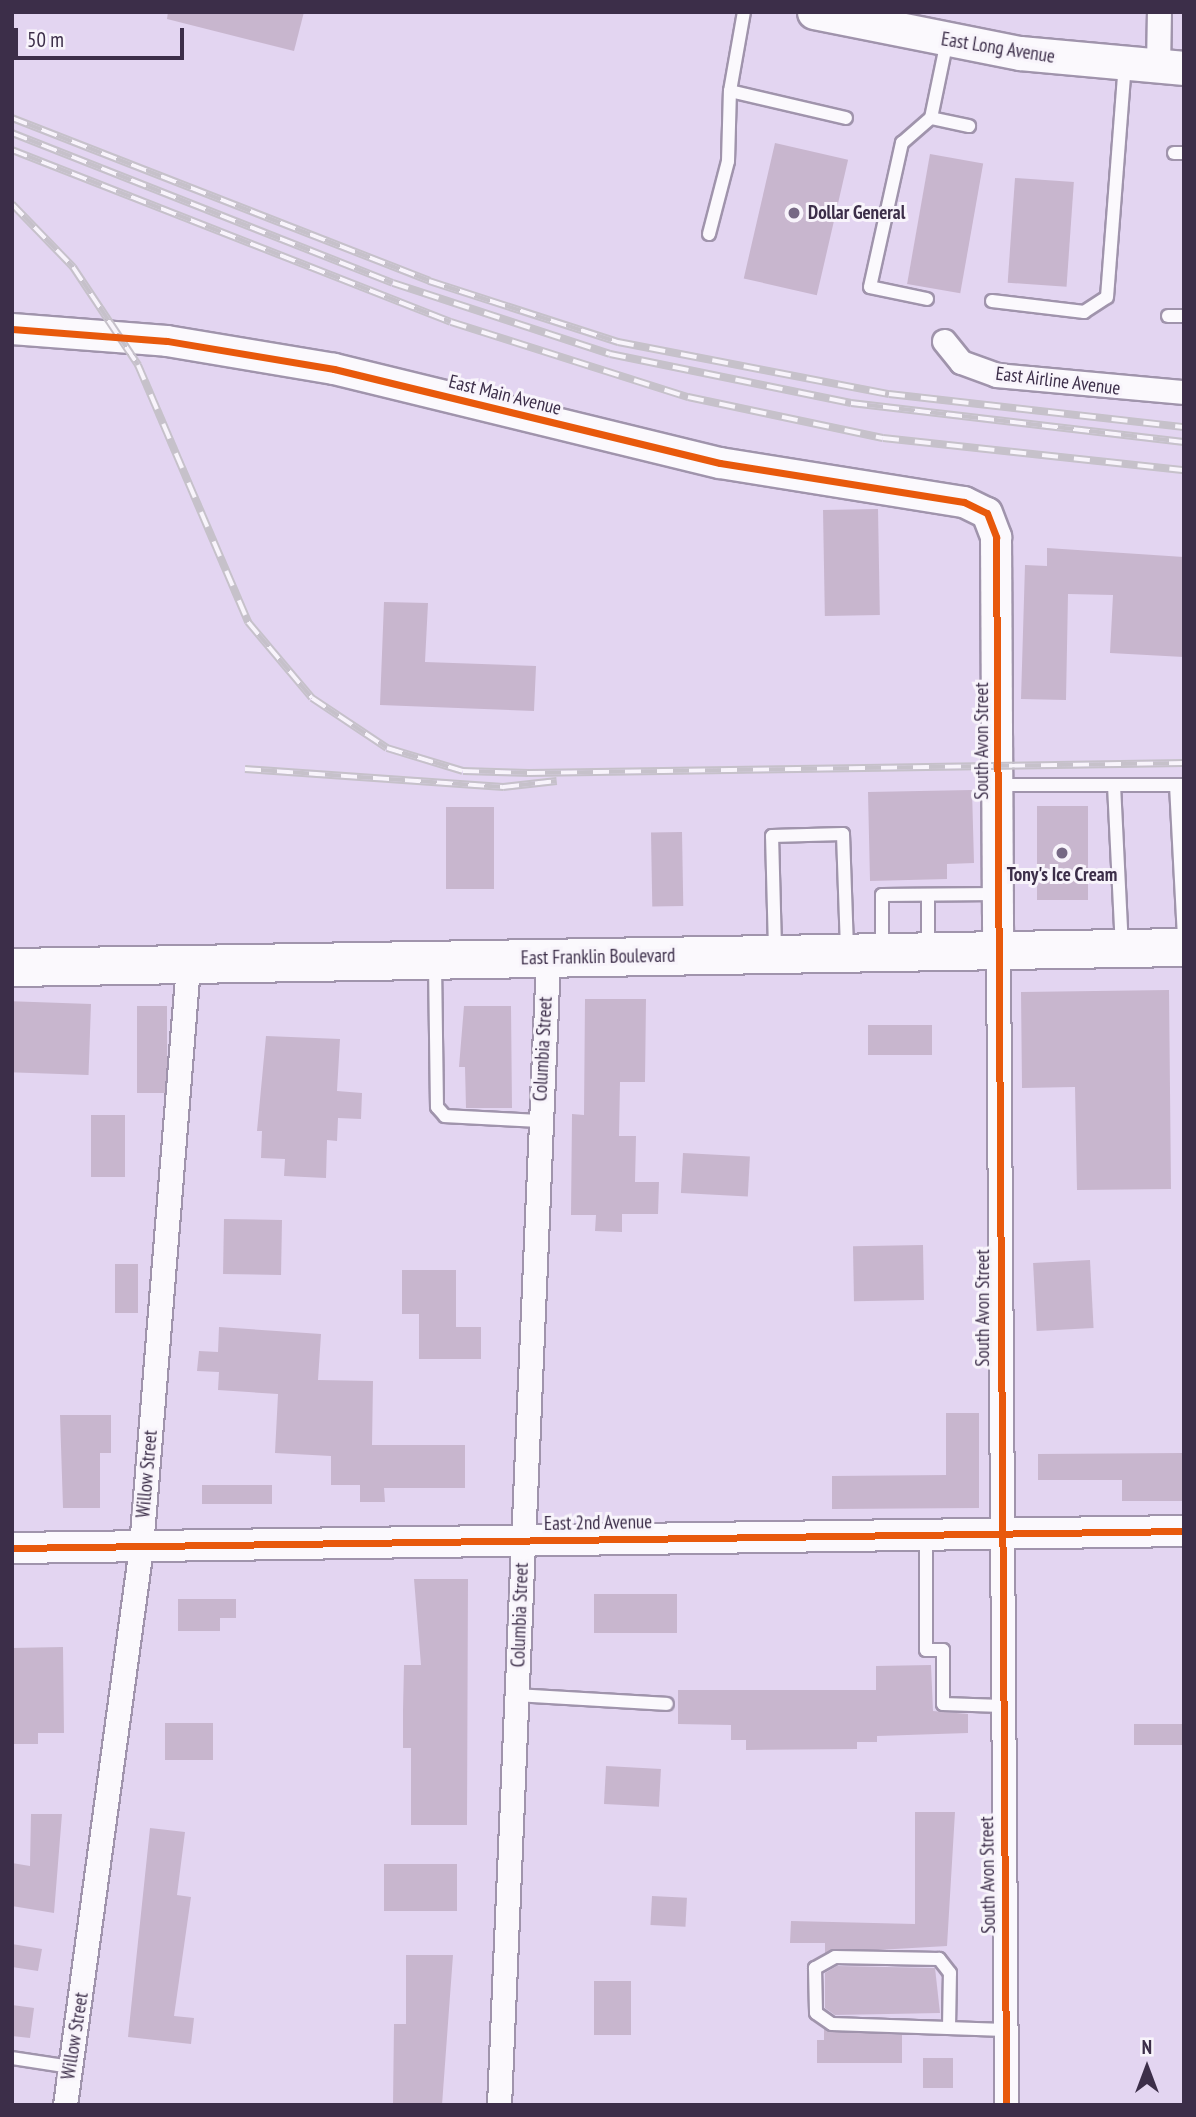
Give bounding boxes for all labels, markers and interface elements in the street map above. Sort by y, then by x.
scale bar [18,14,187,58]
text: 50 m [27,26,64,53]
street label: East Long Avenue [939,28,1057,68]
place label: Dollar General [808,202,906,224]
marker: Dollar General [786,205,802,221]
street label: East Airline Avenue [994,362,1122,400]
street label: East Main Avenue [446,370,564,420]
street label: South Avon Street [971,682,993,800]
marker: Tony's Ice Cream [1054,845,1070,861]
place label: Tony's Ice Cream [1007,864,1117,886]
street label: East Franklin Boulevard [521,944,675,970]
street label: Columbia Street [529,996,557,1102]
street label: South Avon Street [972,1249,994,1367]
street label: Willow Street [132,1429,162,1519]
street label: East 2nd Avenue [543,1511,653,1535]
street label: Columbia Street [507,1562,533,1668]
street label: South Avon Street [976,1816,1000,1934]
street label: Willow Street [57,1991,93,2081]
north arrow [1112,2033,1182,2103]
text: N [1142,2035,1152,2059]

